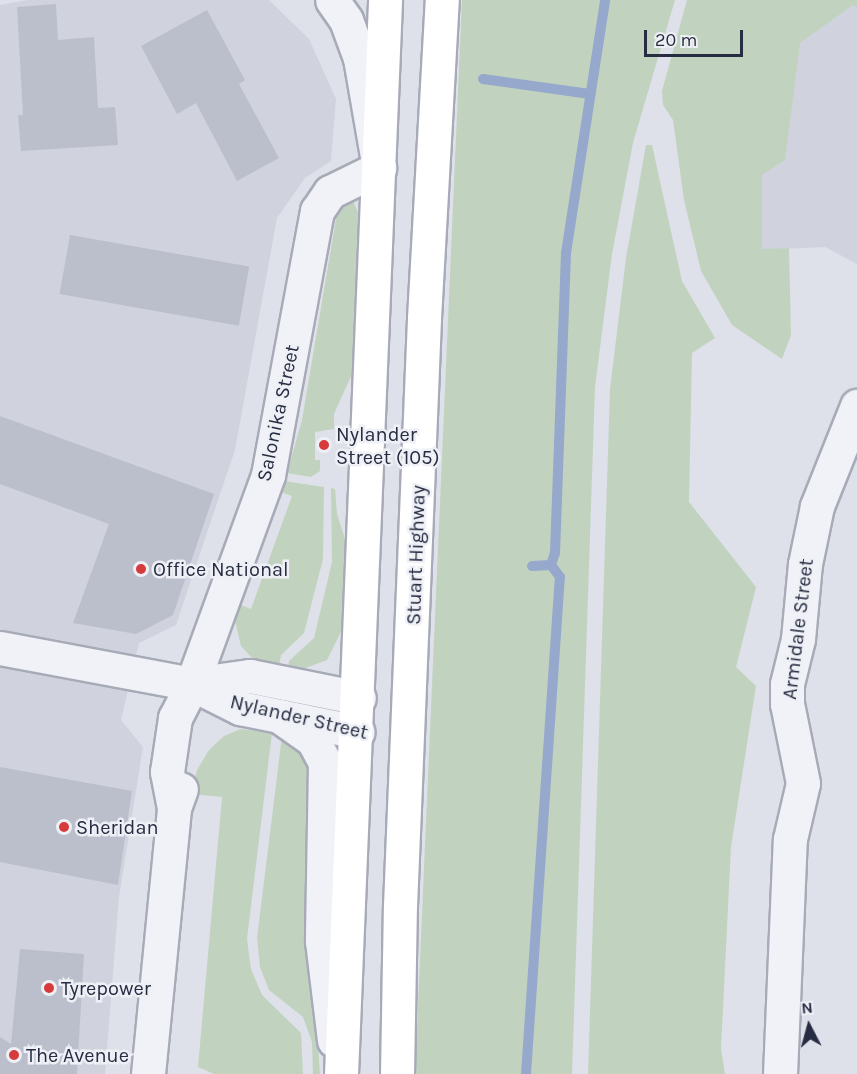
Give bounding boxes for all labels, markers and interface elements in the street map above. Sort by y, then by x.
scale bar [647,18,746,56]
text: 20 m [655,29,697,51]
street label: Salonika Street [252,342,304,484]
place label: Nylander Street (105) [336,422,440,469]
marker: Nylander Street (105) [317,438,331,452]
street label: Stuart Highway [402,485,430,625]
place label: Office National [153,557,289,581]
street label: Armidale Street [777,557,819,701]
marker: Office National [134,562,148,576]
street label: Nylander Street [228,689,370,745]
place label: Sheridan [76,815,159,839]
marker: Sheridan [57,820,71,834]
place label: Tyrepower [61,976,151,1000]
marker: Tyrepower [42,981,56,995]
north arrow [779,996,839,1056]
text: N [800,998,814,1018]
place label: The Avenue [26,1043,129,1067]
marker: The Avenue [7,1048,21,1062]

